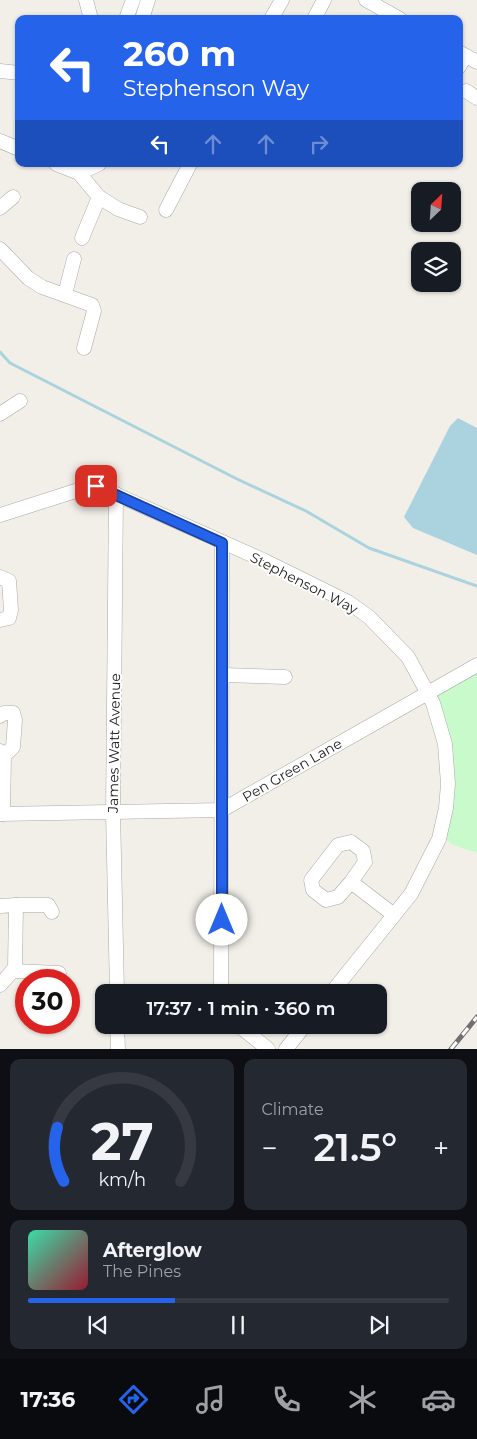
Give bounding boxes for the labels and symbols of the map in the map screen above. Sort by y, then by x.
north arrow [411,182,461,232]
pin [75,465,117,507]
street label: Stephenson Way [247,548,361,618]
street label: James Watt Avenue [104,673,124,814]
street label: Pen Green Lane [239,734,345,806]
position arrow [195,893,247,945]
speed limit sign: 30 [15,969,80,1034]

